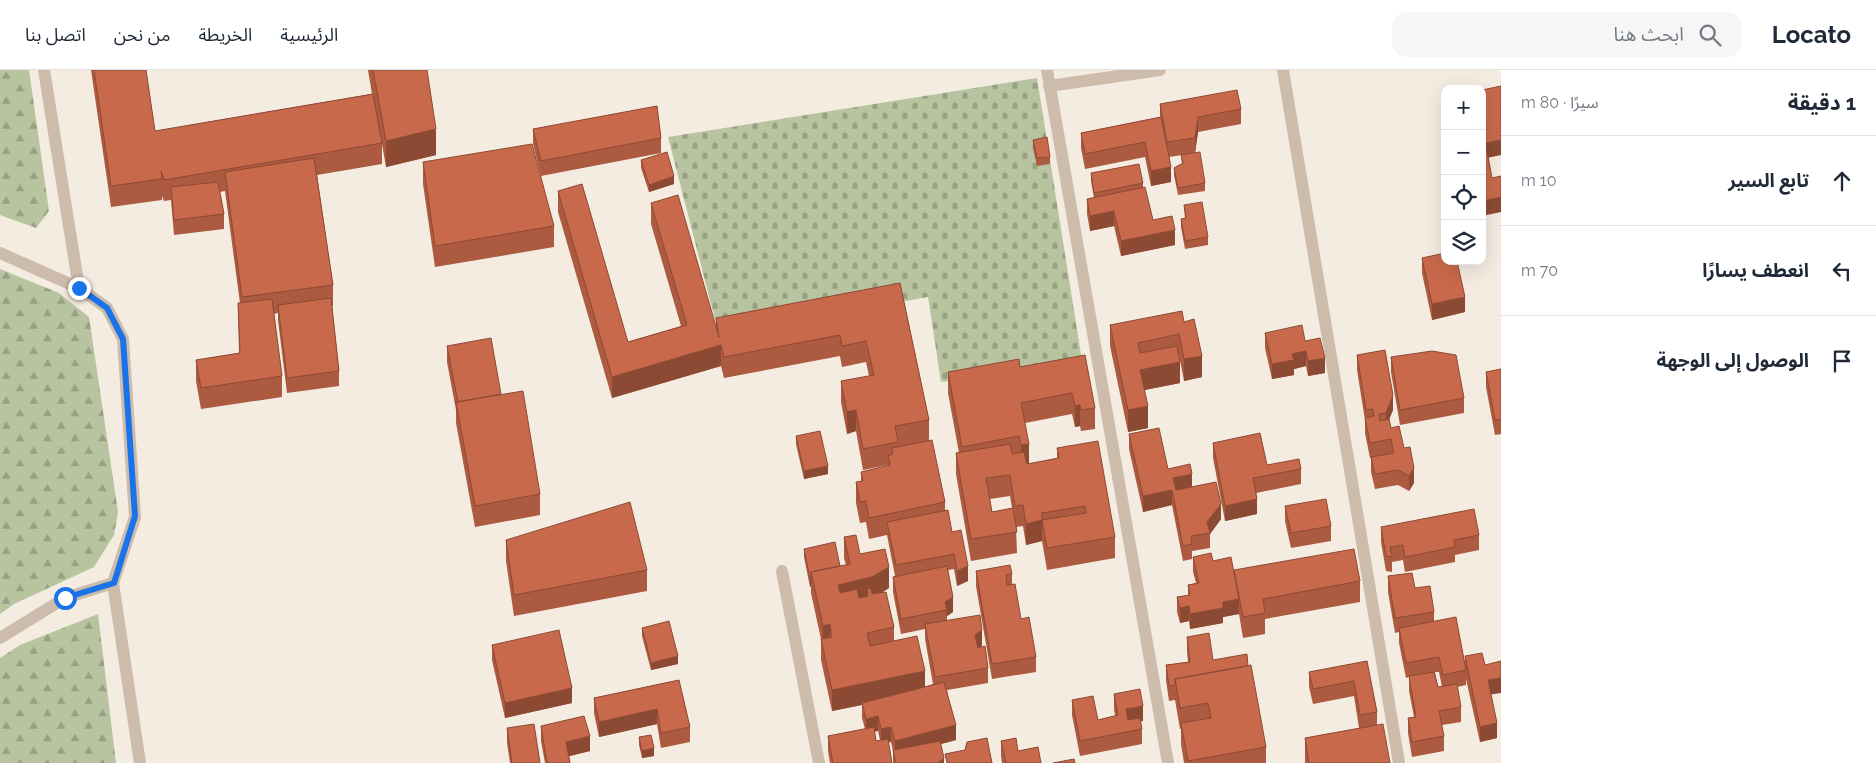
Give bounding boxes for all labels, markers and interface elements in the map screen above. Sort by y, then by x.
search box [1392,12,1742,57]
text: Locato [1772,20,1851,49]
icon: search [1696,21,1724,49]
text: ابحث هنا [1613,23,1684,45]
text: اتصل بنا [25,24,86,45]
text: من نحن [114,24,170,45]
text: الخريطة [198,24,252,45]
text: الرئيسية [280,24,338,45]
map controls [1441,85,1486,265]
button: + [1441,85,1486,130]
text: 1 دقيقة [1788,90,1856,115]
text: سيرًا · 80 m [1521,93,1599,112]
button: − [1441,130,1486,175]
icon: ahead [1828,167,1856,195]
text: تابع السير [1728,169,1809,191]
text: 10 m [1521,171,1556,190]
button: locate [1441,175,1486,220]
button: layers [1441,220,1486,265]
icon: left [1828,257,1856,285]
text: انعطف يسارًا [1702,259,1809,281]
text: 70 m [1521,261,1558,280]
route end [68,277,91,300]
icon: arrive [1828,347,1856,375]
text: الوصول إلى الوجهة [1656,349,1809,371]
route start [54,587,77,610]

